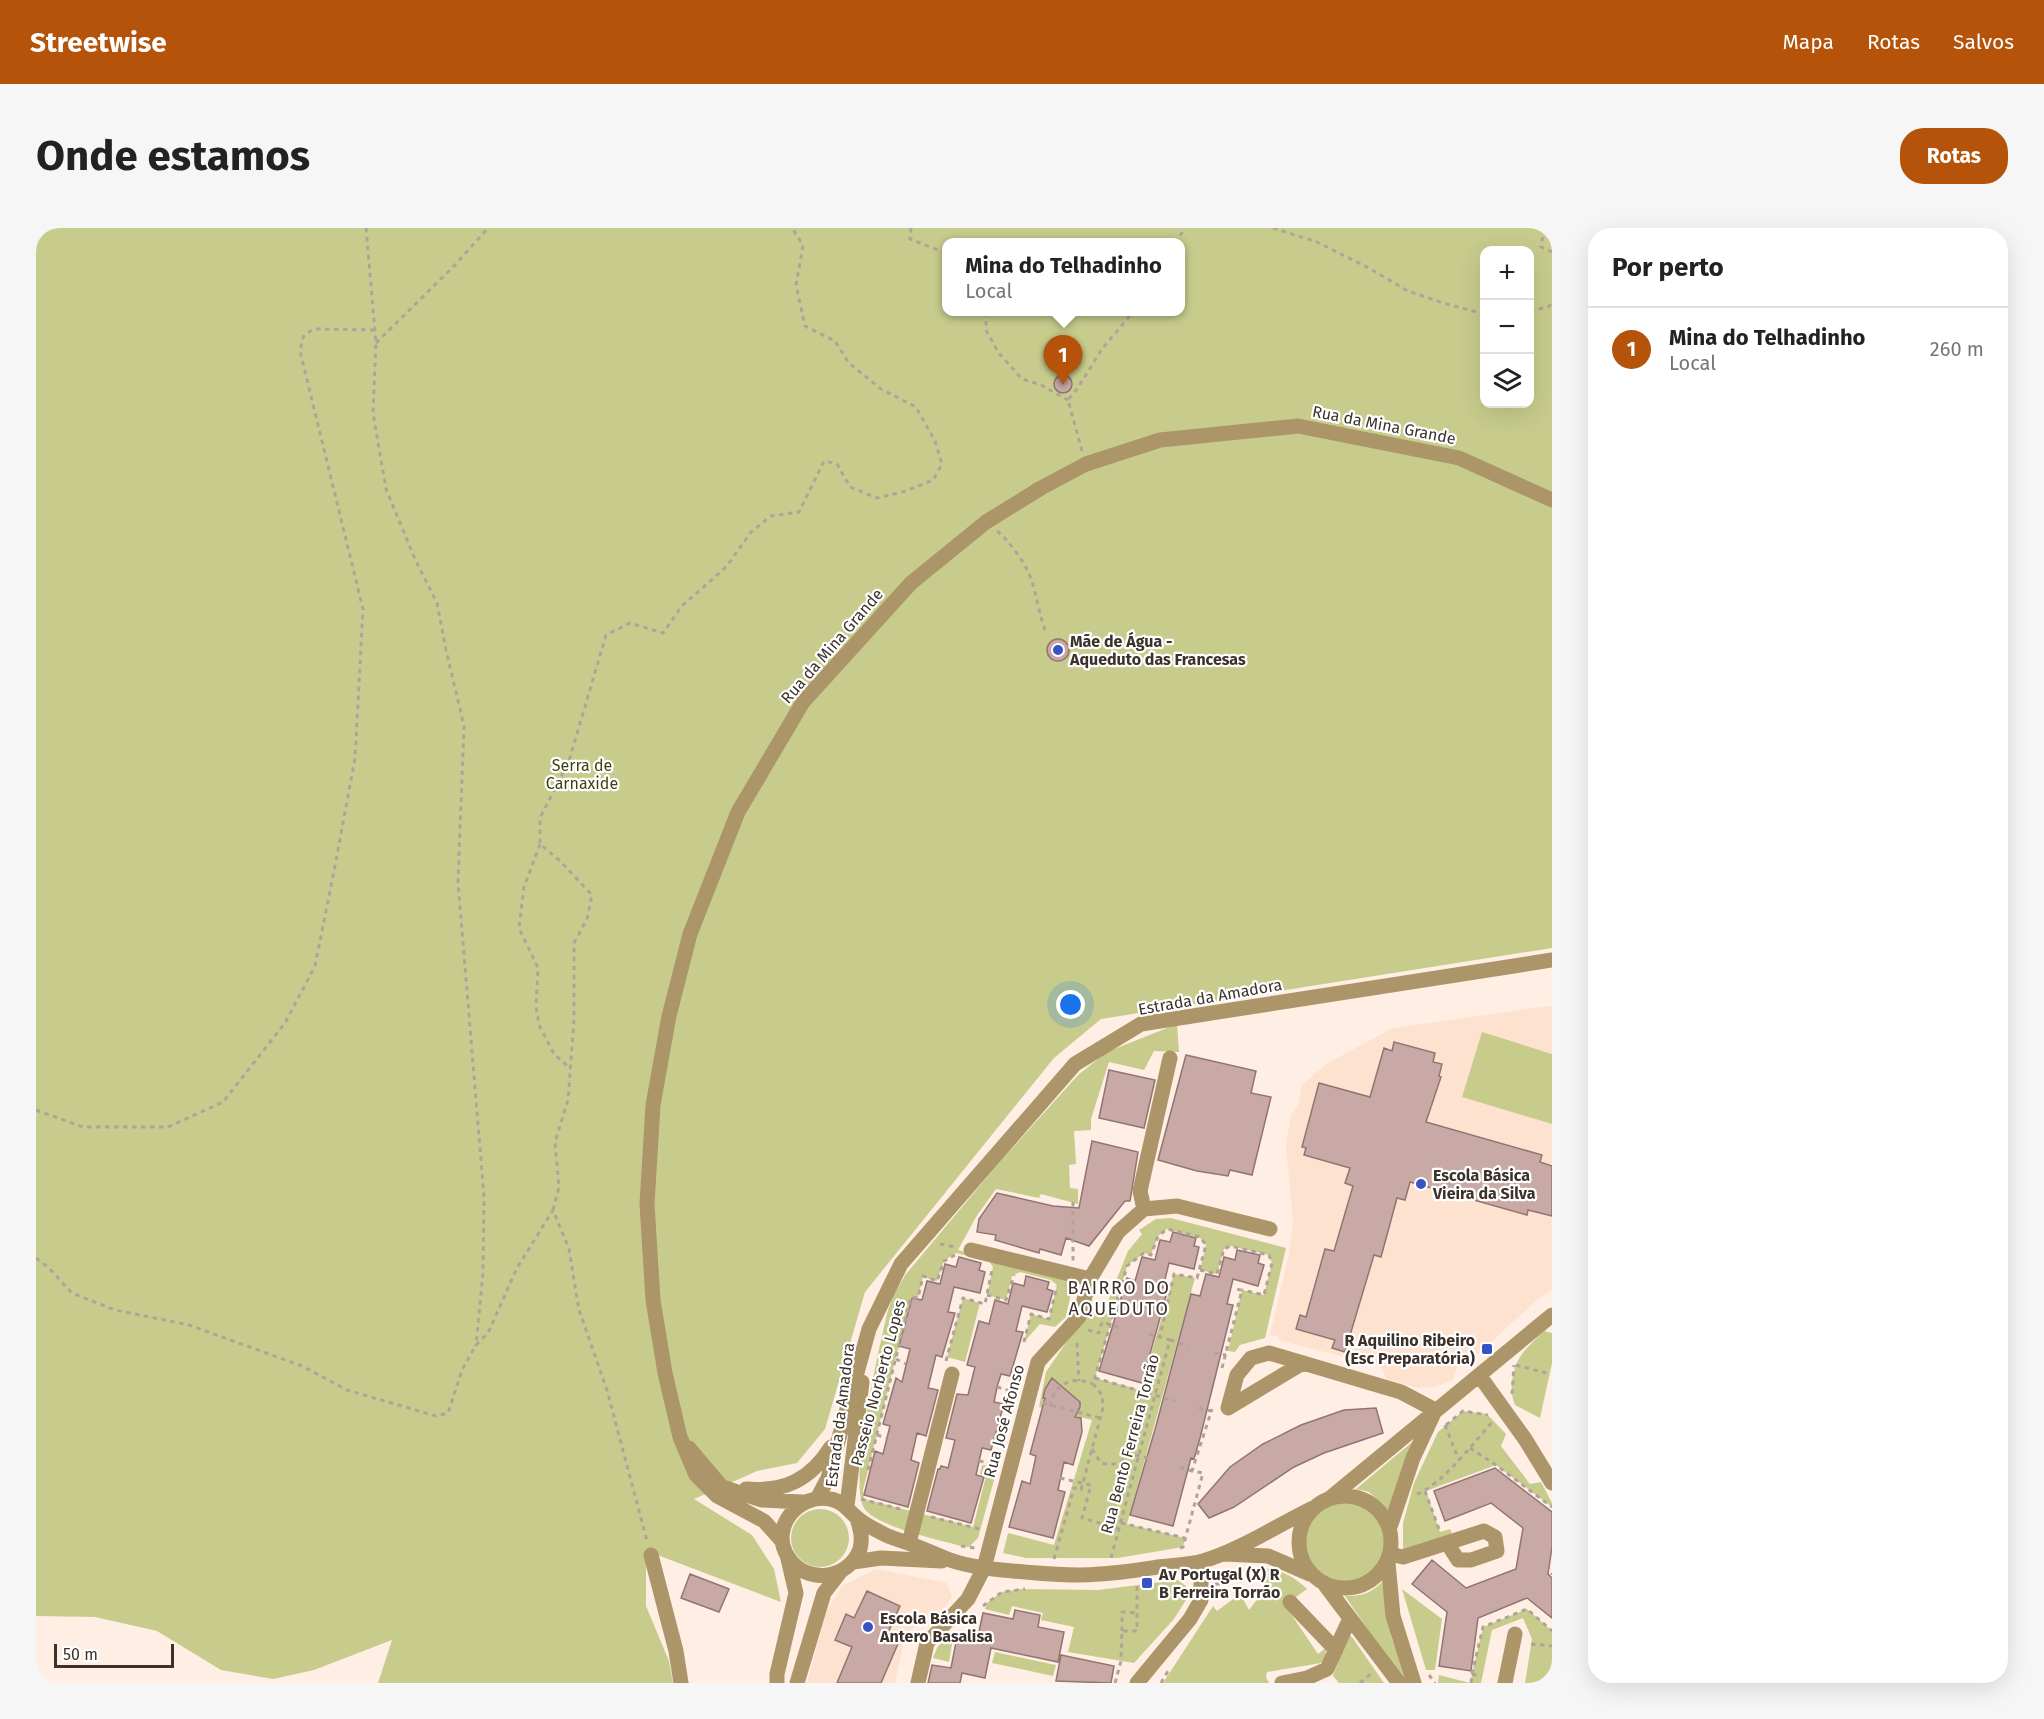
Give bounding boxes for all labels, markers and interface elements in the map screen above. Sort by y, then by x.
text: Streetwise [30,26,167,59]
text: Mapa [1783,29,1834,55]
text: Rotas [1867,29,1920,55]
text: Salvos [1953,29,2014,55]
button: Rotas [1900,128,2008,184]
text: Onde estamos [36,131,310,181]
popup [942,238,1185,316]
map controls [1480,246,1534,408]
button: + [1480,246,1534,300]
text: Mina do Telhadinho [965,252,1162,279]
text: Por perto [1612,252,1724,283]
text: Local [965,279,1012,303]
button: − [1480,300,1534,354]
text: Mina do Telhadinho [1669,324,1865,351]
pin: 1 [1044,336,1082,385]
text: 1 [1627,337,1636,361]
text: 260 m [1930,337,1984,361]
text: Local [1669,351,1716,375]
button: layers [1480,354,1534,408]
street label: Rua da Mina Grande [1311,402,1457,448]
street label: Rua da Mina Grande [777,585,887,707]
place label: Mãe de Água - Aqueduto das Francesas [1069,631,1246,669]
marker: Mãe de Água - Aqueduto das Francesas [1051,643,1065,657]
park label: Serra de Carnaxide [546,756,618,793]
street label: Estrada da Amadora [1137,975,1283,1019]
your location [1056,990,1085,1019]
place label: Escola Básica Vieira da Silva [1432,1166,1536,1203]
marker: Escola Básica Vieira da Silva [1414,1177,1428,1191]
district label: BAIRRO DO AQUEDUTO [1068,1277,1170,1320]
street label: Passeio Norberto Lopes [847,1298,909,1468]
place label: R Aquilino Ribeiro (Esc Preparatória) [1344,1331,1475,1368]
street label: Estrada da Amadora [822,1341,858,1489]
marker: R Aquilino Ribeiro (Esc Preparatória) [1480,1342,1494,1356]
street label: Rua Bento Ferreira Torrão [1097,1352,1163,1536]
street label: Rua José Afonso [980,1362,1028,1480]
place label: Av Portugal (X) R B Ferreira Torrão [1158,1565,1280,1602]
marker: Av Portugal (X) R B Ferreira Torrão [1140,1576,1154,1590]
place label: Escola Básica Antero Basalisa [879,1609,993,1646]
marker: Escola Básica Antero Basalisa [861,1620,875,1634]
scale bar [54,1641,174,1668]
text: 50 m [63,1645,98,1664]

